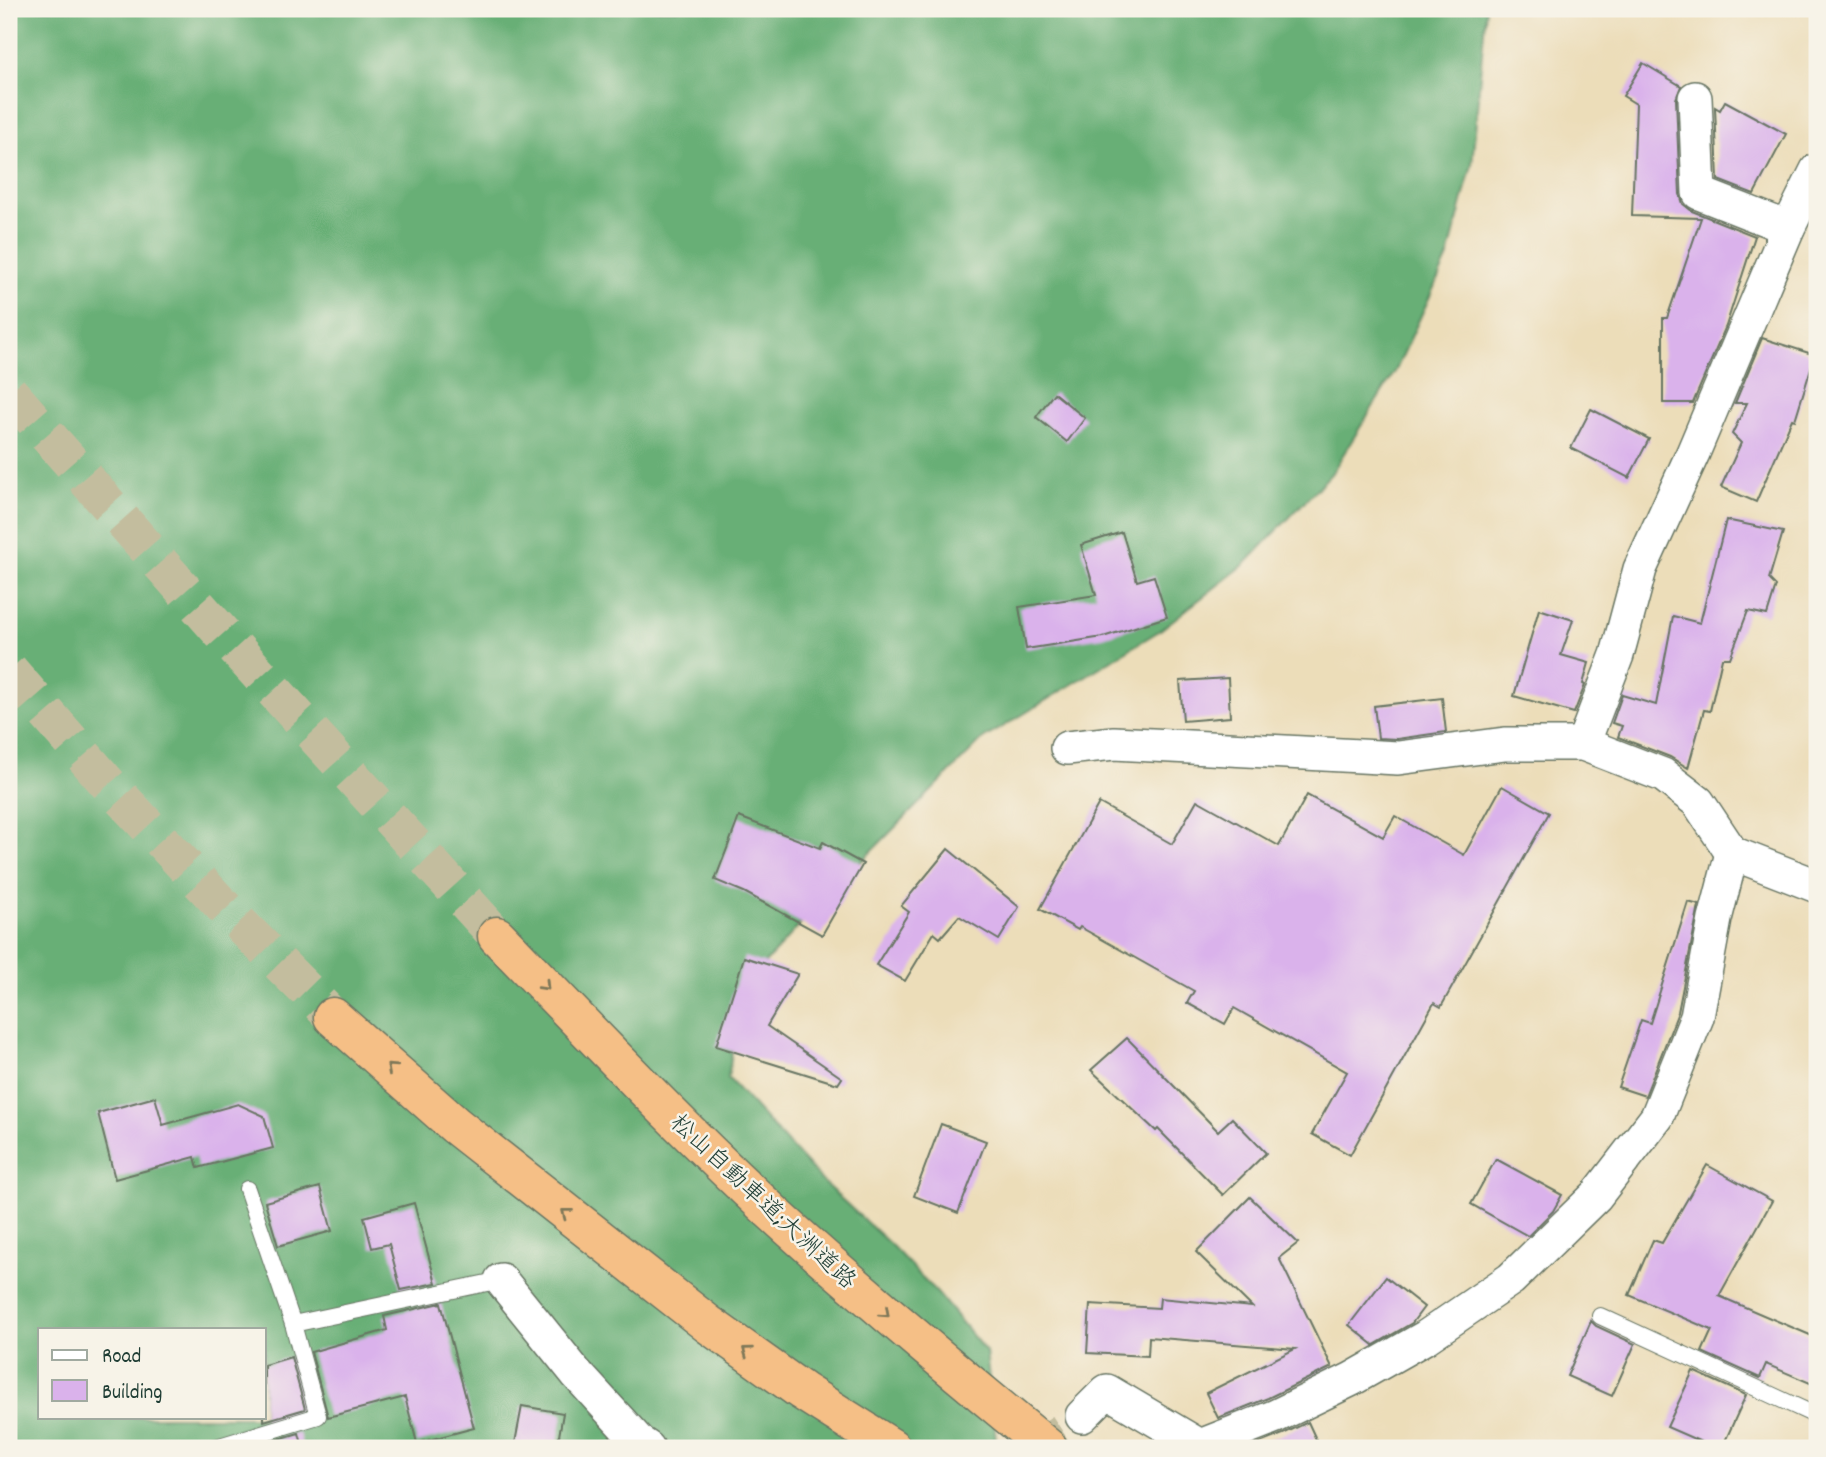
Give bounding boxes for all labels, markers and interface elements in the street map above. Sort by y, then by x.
one-way arrow [536,977,549,990]
one-way arrow [386,1064,399,1076]
street label: 松山自動車道;大洲道路 [661,1108,863,1299]
one-way arrow [562,1209,574,1222]
one-way arrow [877,1305,890,1317]
legend [38,1328,266,1418]
text: Road [102,1343,141,1373]
one-way arrow [742,1347,755,1360]
text: Building [102,1379,162,1409]

